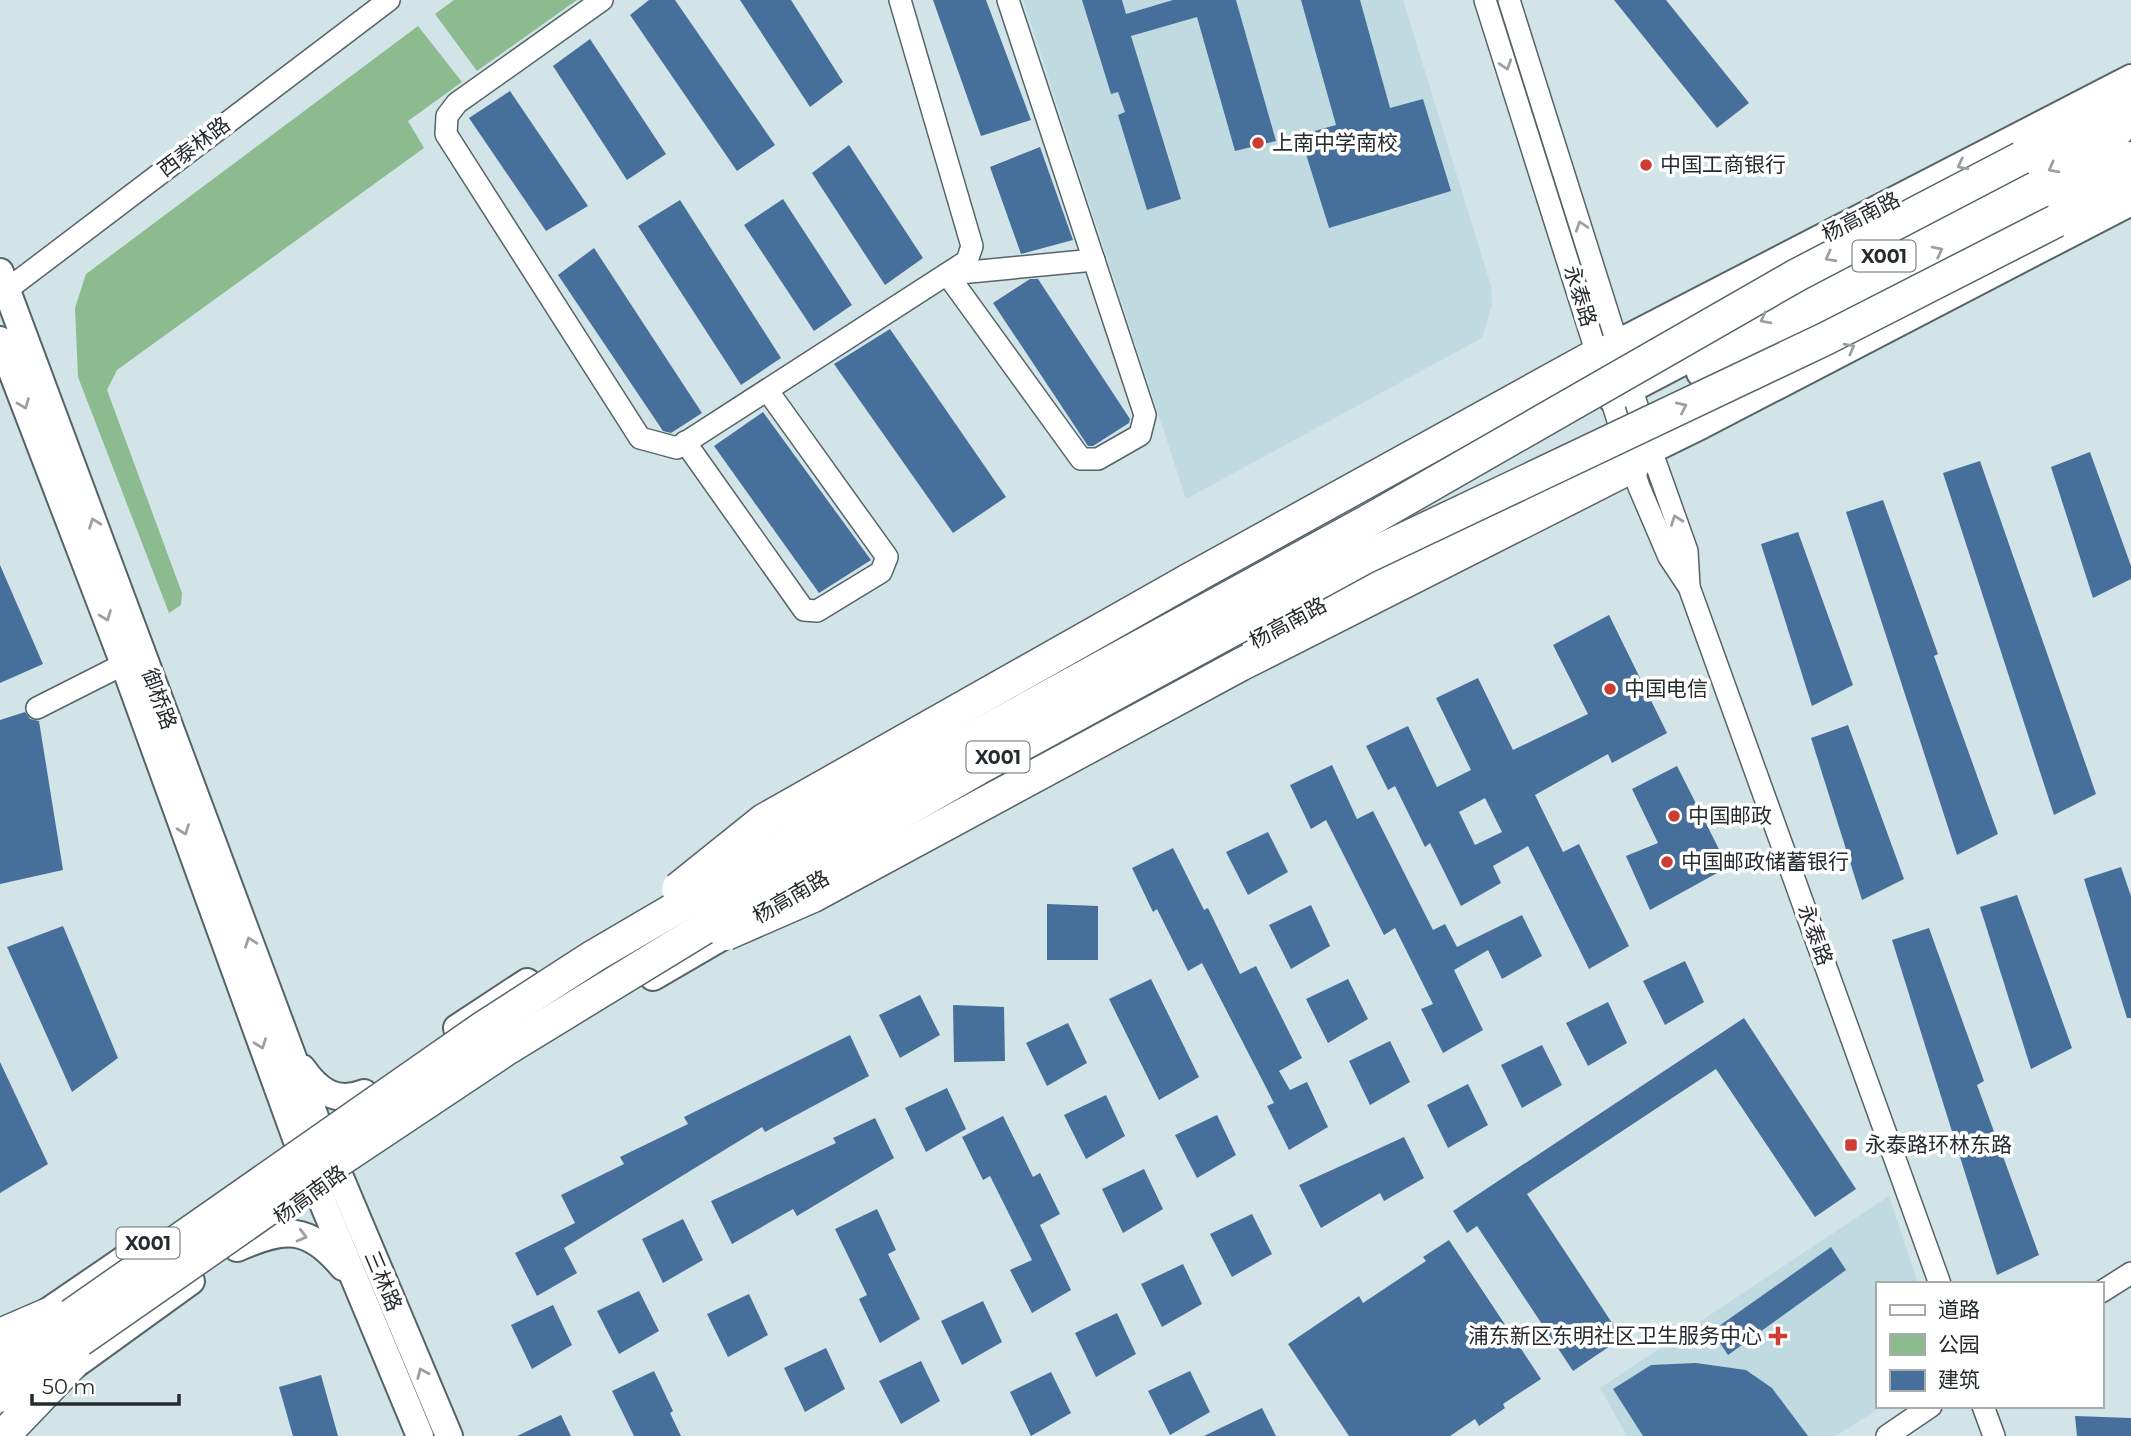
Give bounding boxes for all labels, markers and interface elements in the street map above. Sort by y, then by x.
one-way arrow [1498,58,1512,71]
street label: 西泰林路 [153,111,235,182]
place label: 上南中学南校 [1272,130,1398,155]
marker: 上南中学南校 [1250,135,1266,151]
place label: 中国工商银行 [1660,152,1786,177]
marker: 中国工商银行 [1638,157,1654,173]
one-way arrow [1957,157,1969,171]
one-way arrow [2048,159,2060,173]
street label: 杨高南路 [1818,186,1904,247]
one-way arrow [1575,221,1589,233]
road number: X001 [1853,240,1916,272]
one-way arrow [1931,246,1943,260]
one-way arrow [1825,249,1837,263]
street label: 永泰路 [1559,262,1602,330]
one-way arrow [1760,310,1772,324]
one-way arrow [1843,343,1855,356]
one-way arrow [16,397,30,409]
one-way arrow [1675,401,1687,415]
one-way arrow [1670,515,1684,527]
one-way arrow [88,517,102,529]
street label: 杨高南路 [1245,592,1331,653]
one-way arrow [97,609,111,621]
street label: 御桥路 [137,665,182,733]
place label: 中国电信 [1624,676,1708,701]
marker: 中国电信 [1602,681,1618,697]
road number: X001 [967,742,1030,772]
place label: 中国邮政 [1688,803,1772,828]
marker: 中国邮政 [1666,808,1682,824]
one-way arrow [176,823,190,835]
place label: 中国邮政储蓄银行 [1681,849,1849,874]
marker: 中国邮政储蓄银行 [1659,854,1675,870]
street label: 杨高南路 [748,865,833,928]
street label: 永泰路 [1793,901,1838,969]
one-way arrow [244,937,258,949]
one-way arrow [253,1037,267,1049]
place label: 永泰路环林东路 [1865,1132,2012,1157]
marker: 永泰路环林东路 [1843,1137,1859,1153]
street label: 杨高南路 [268,1160,351,1229]
road number: X001 [116,1228,180,1259]
one-way arrow [296,1228,308,1242]
street label: 三林路 [360,1247,407,1315]
legend [1876,1282,2103,1408]
text: 道路 [1938,1297,1980,1322]
place label: 浦东新区东明社区卫生服务中心 [1468,1323,1762,1348]
marker: 浦东新区东明社区卫生服务中心 [1768,1326,1788,1346]
text: 公园 [1938,1332,1980,1357]
scale bar [32,1362,178,1406]
text: 建筑 [1938,1367,1980,1392]
one-way arrow [416,1368,430,1380]
text: 50 m [42,1374,96,1399]

